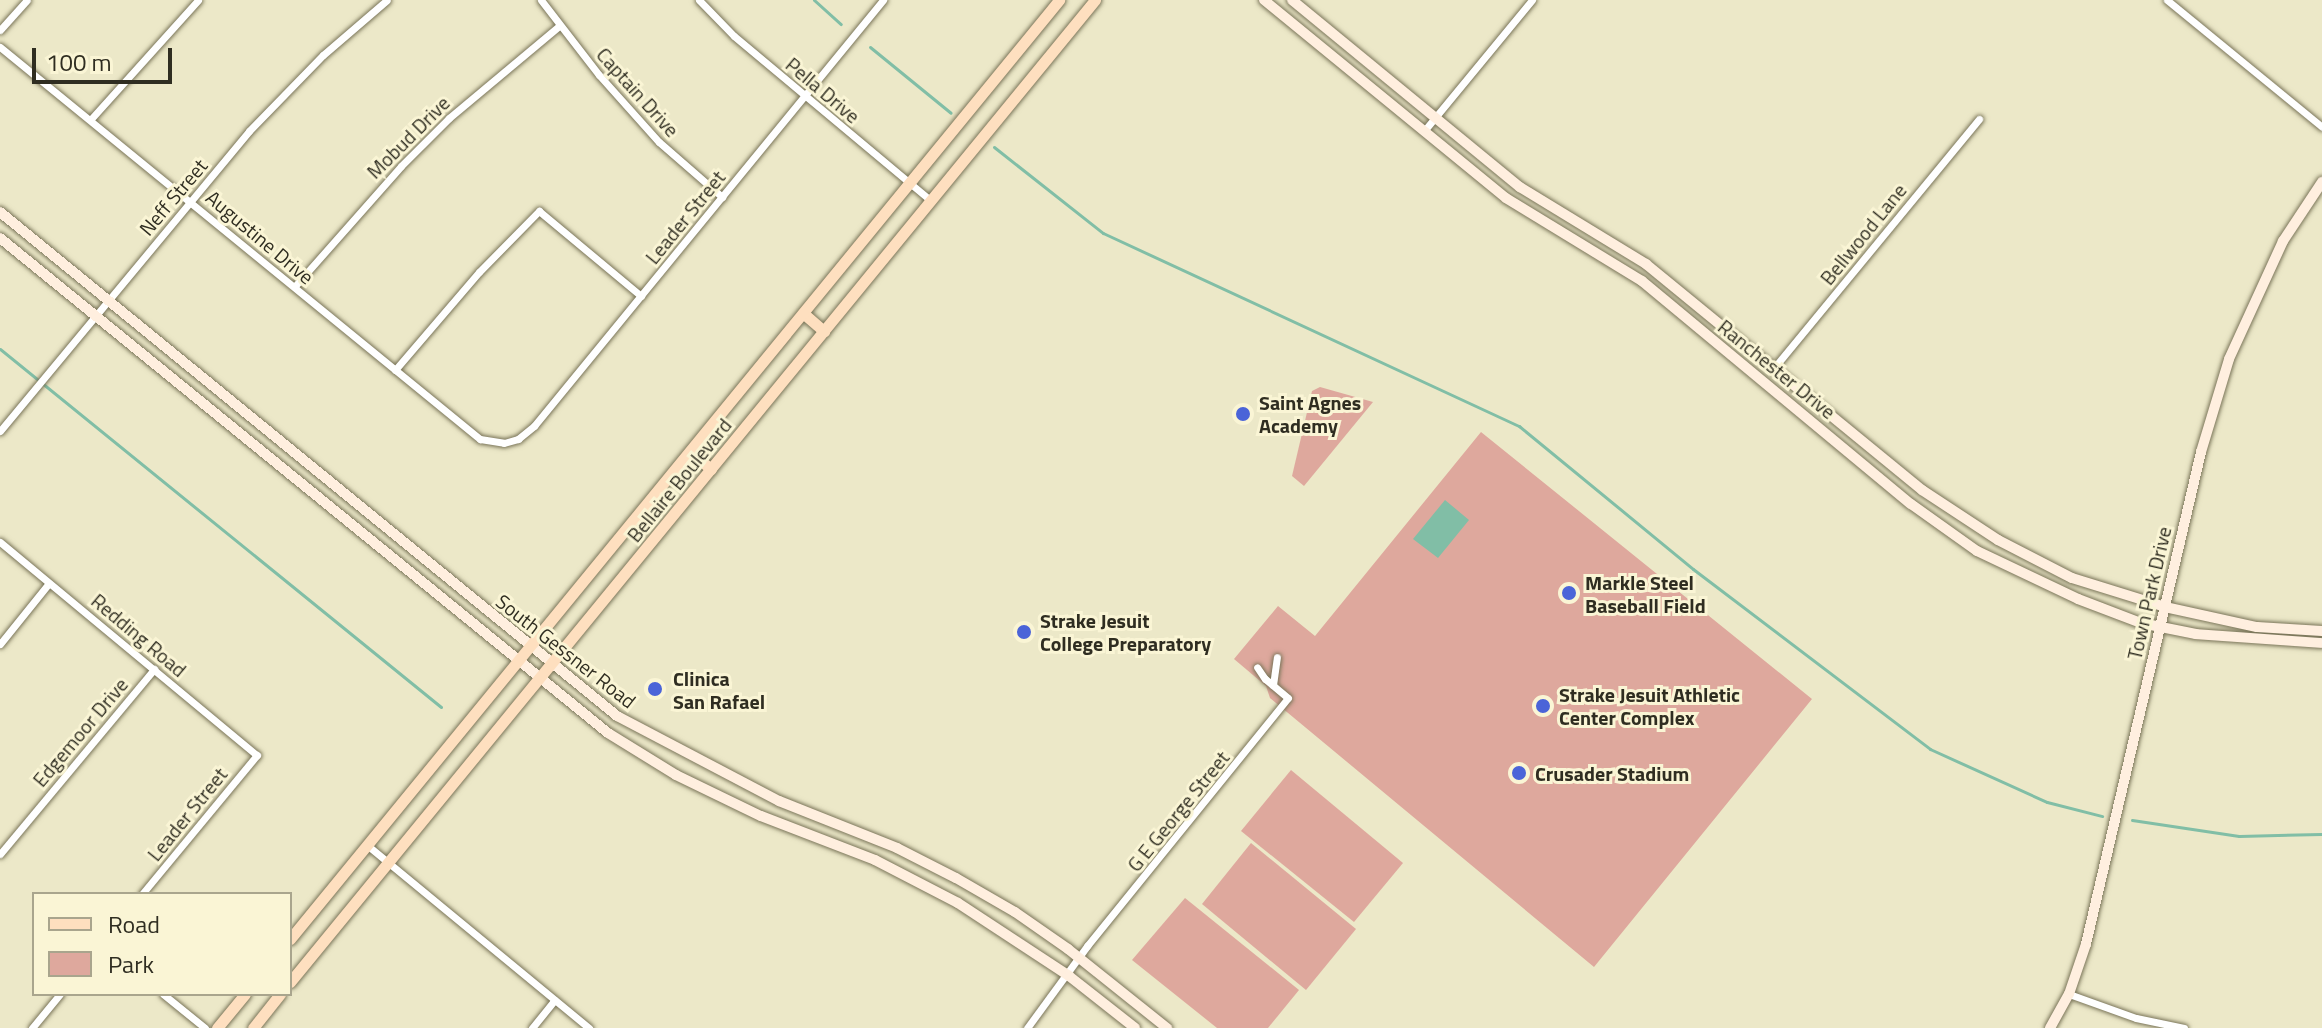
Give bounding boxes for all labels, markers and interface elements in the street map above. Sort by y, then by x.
scale bar [36,32,176,82]
street label: Captain Drive [592,42,684,142]
text: 100 m [46,44,112,80]
street label: Pella Drive [781,52,865,128]
street label: Mobud Drive [362,91,454,183]
street label: Neff Street [134,154,212,240]
street label: Leader Street [640,165,730,269]
street label: Bellwood Lane [1815,179,1911,289]
street label: Augustine Drive [201,185,319,289]
street label: Ranchester Drive [1713,314,1841,424]
place label: Saint Agnes Academy [1259,390,1361,437]
marker: Saint Agnes Academy [1234,405,1252,423]
street label: Bellaire Boulevard [622,413,736,547]
street label: Town Park Drive [2122,524,2176,662]
place label: Markle Steel Baseball Field [1585,570,1706,617]
marker: Markle Steel Baseball Field [1560,584,1578,602]
street label: Redding Road [87,588,191,682]
street label: South Gessner Road [491,589,641,713]
place label: Strake Jesuit College Preparatory [1040,608,1211,655]
marker: Strake Jesuit College Preparatory [1015,623,1033,641]
place label: Clinica San Rafael [673,666,765,713]
street label: Edgemoor Drive [28,673,132,791]
marker: Clinica San Rafael [644,678,666,700]
place label: Strake Jesuit Athletic Center Complex [1559,682,1740,729]
marker: Strake Jesuit Athletic Center Complex [1534,697,1552,715]
street label: G E George Street [1122,746,1234,876]
place label: Crusader Stadium [1535,761,1689,785]
street label: Leader Street [142,762,232,866]
marker: Crusader Stadium [1510,764,1528,782]
legend [32,892,292,996]
text: Road [108,906,160,942]
text: Park [108,946,154,982]

